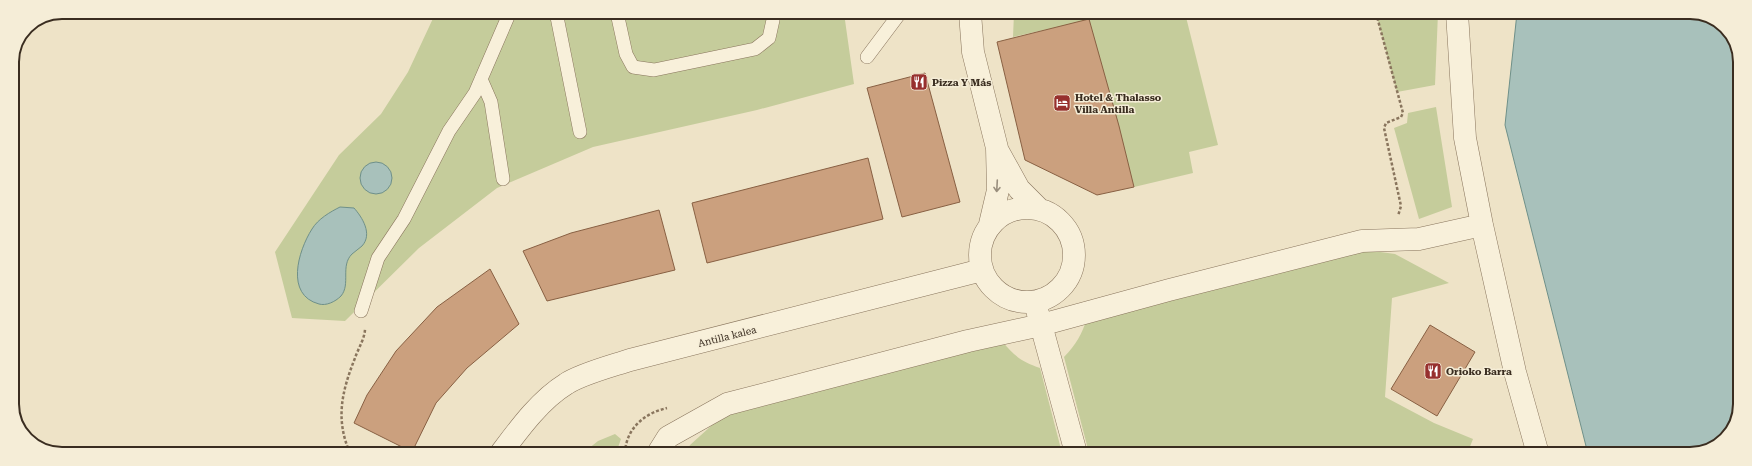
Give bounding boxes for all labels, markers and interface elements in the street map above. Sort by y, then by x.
restaurant icon: Pizza Y Más [909,72,929,92]
place label: Pizza Y Más [932,77,991,88]
place label: Hotel & Thalasso Villa Antilla [1075,92,1162,115]
hotel icon: Hotel & Thalasso Villa Antilla [1052,93,1072,113]
one-way arrow [993,179,1001,192]
street label: Antilla kalea [697,324,758,349]
restaurant icon: Orioko Barra [1423,361,1443,381]
place label: Orioko Barra [1446,366,1512,377]

